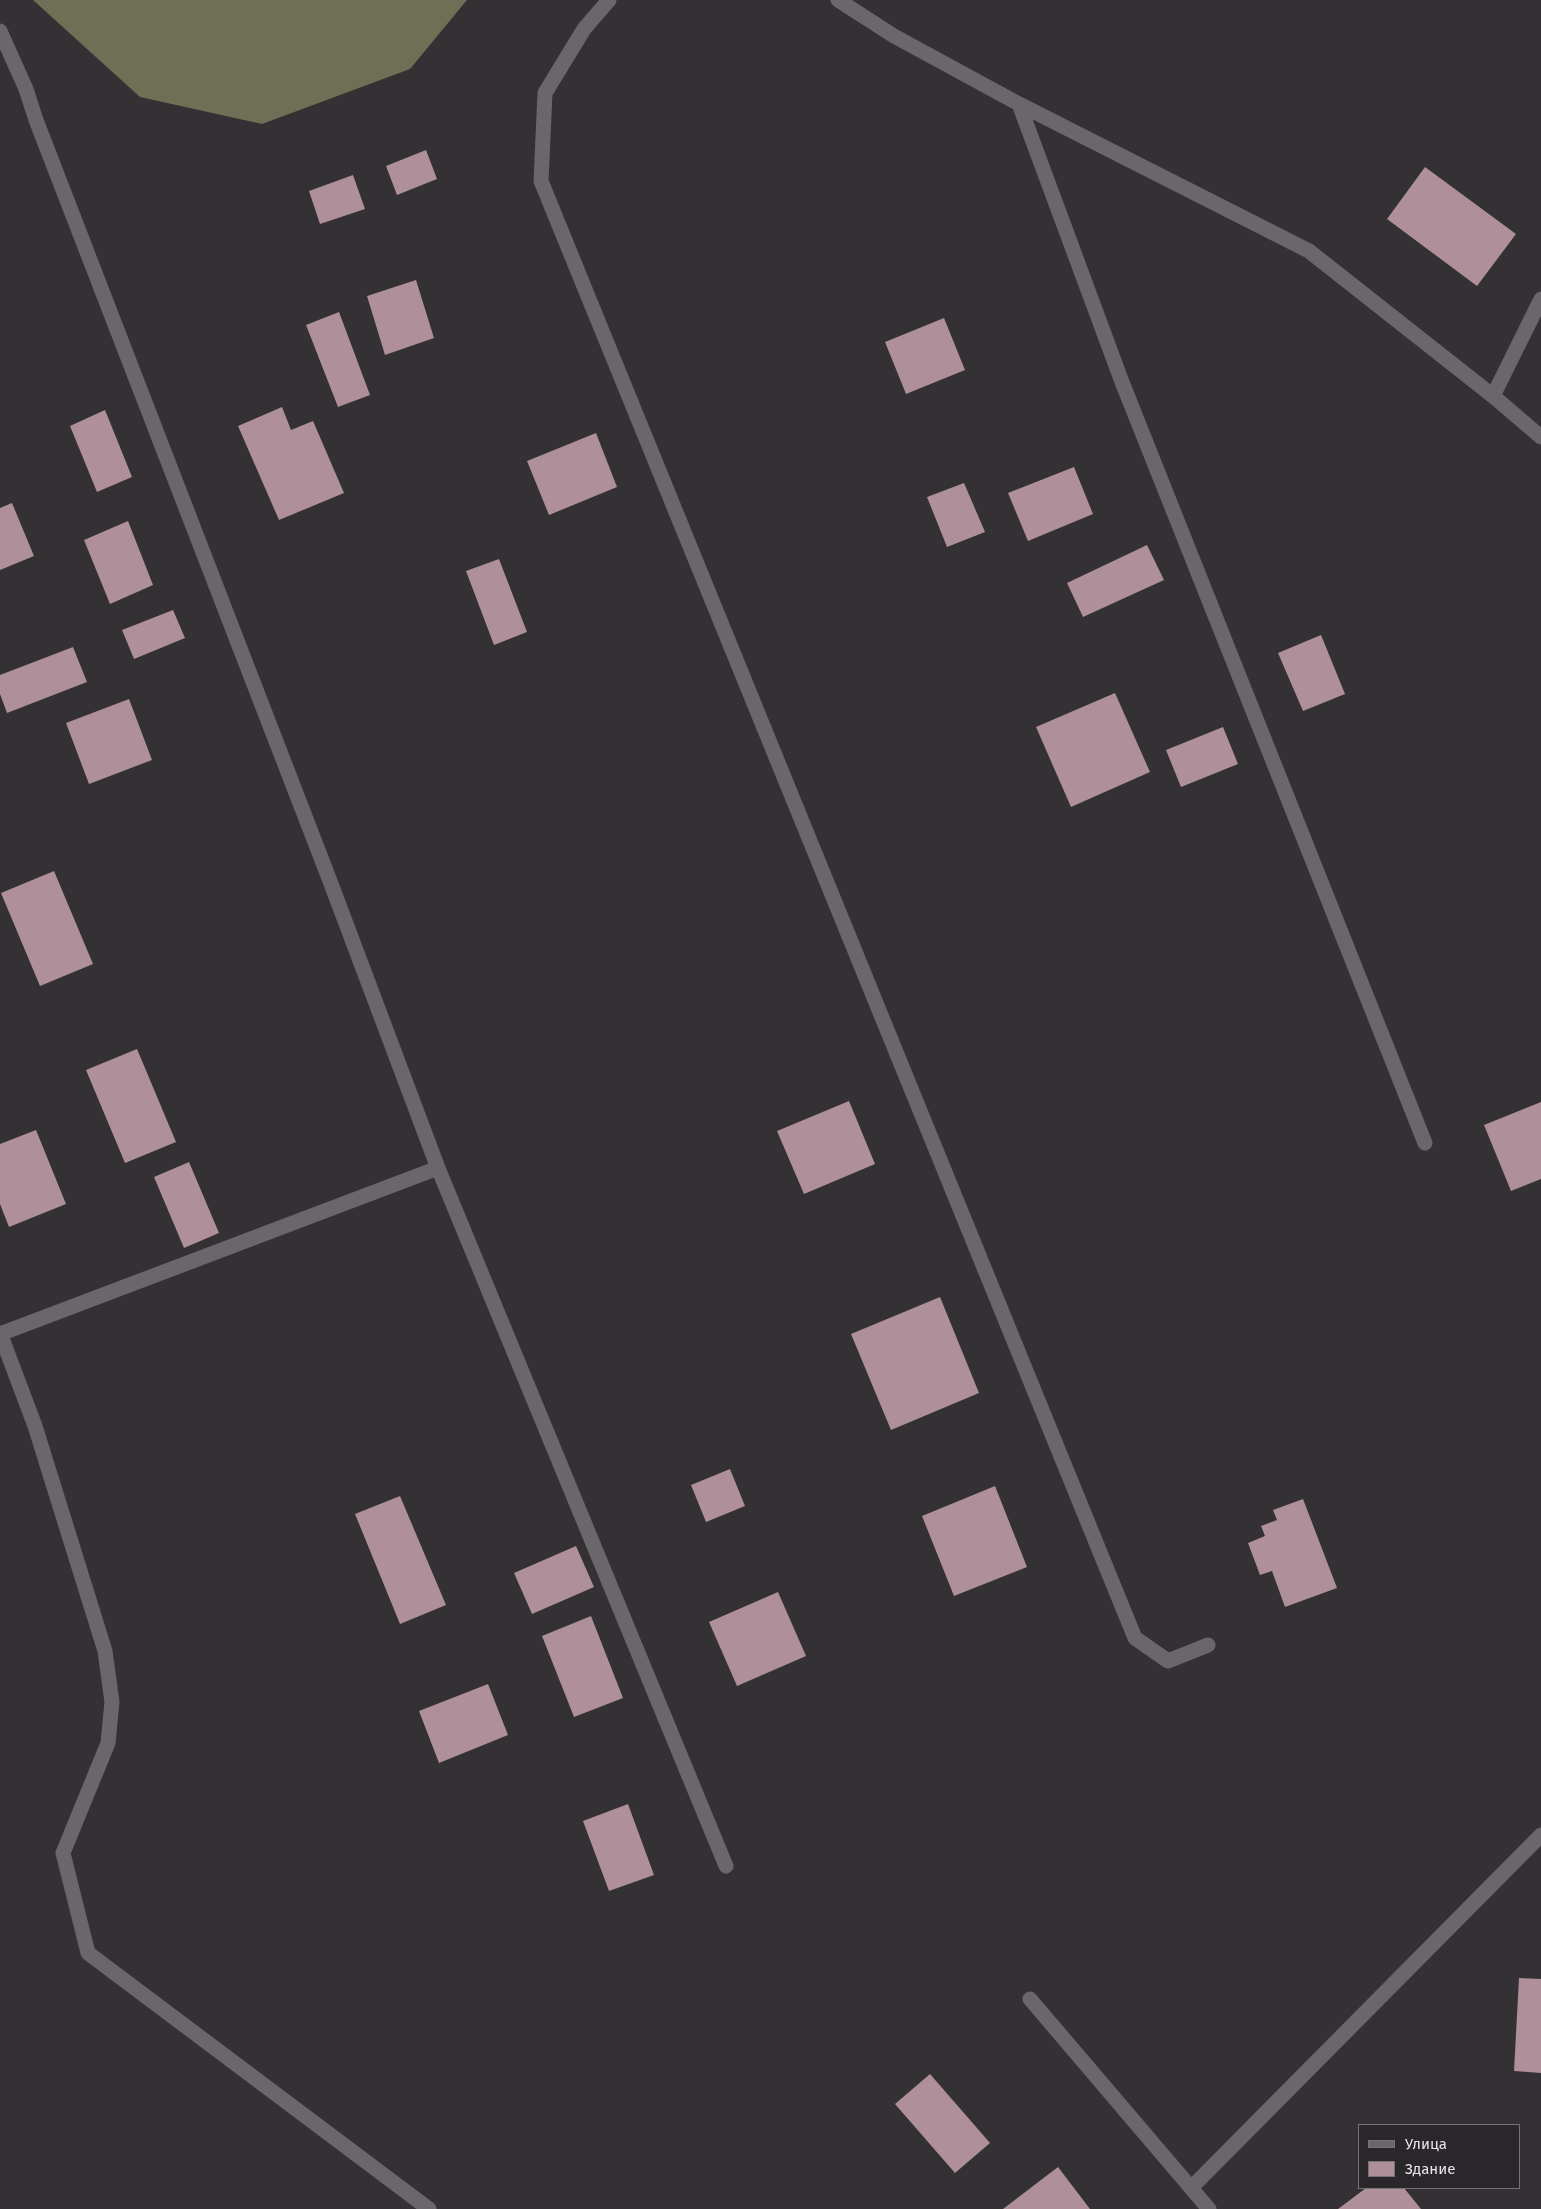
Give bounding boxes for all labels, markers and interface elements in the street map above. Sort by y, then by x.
legend [1358,2124,1521,2189]
text: Улица [1405,2135,1447,2153]
text: Здание [1405,2160,1455,2178]

